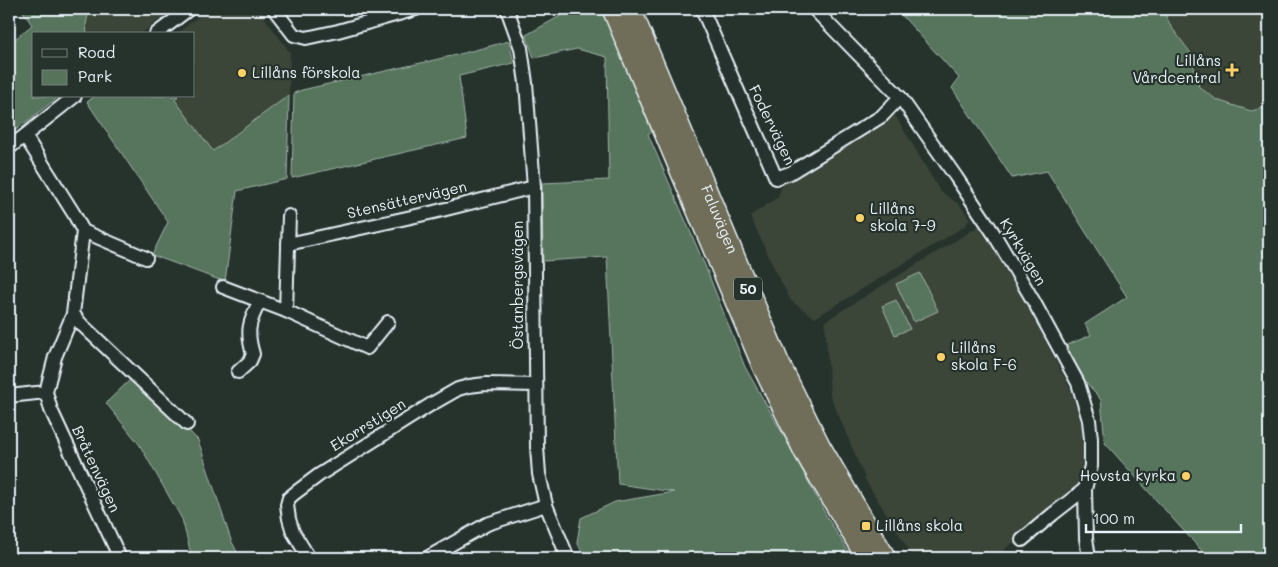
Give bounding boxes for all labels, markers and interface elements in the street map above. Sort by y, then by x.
legend [32,32,195,98]
text: Road [78,42,115,62]
place label: Lillåns Vårdcentral [1133,50,1221,87]
place label: Lillåns förskola [252,62,361,82]
marker: Lillåns Vårdcentral [1225,63,1239,77]
text: Park [78,66,112,86]
marker: Lillåns förskola [236,67,248,79]
street label: Fodervägen [745,81,801,168]
street label: Stensättervägen [345,176,469,223]
street label: Faluvägen [697,181,743,256]
place label: Lillåns skola 7-9 [870,198,936,235]
marker: Lillåns skola 7-9 [854,212,866,224]
street label: Kyrkvägen [996,214,1052,289]
street label: Östanbergsvägen [507,221,527,349]
road number: 50 [734,278,762,300]
place label: Lillåns skola F-6 [951,337,1017,374]
marker: Lillåns skola F-6 [935,351,947,363]
street label: Ekorrstigen [326,393,409,455]
street label: Bråtenvägen [68,422,126,515]
place label: Hovsta kyrka [1080,465,1176,485]
marker: Hovsta kyrka [1180,470,1192,482]
scale bar [1086,502,1240,534]
text: 100 m [1093,508,1135,528]
place label: Lillåns skola [876,515,963,535]
marker: Lillåns skola [860,520,872,532]

